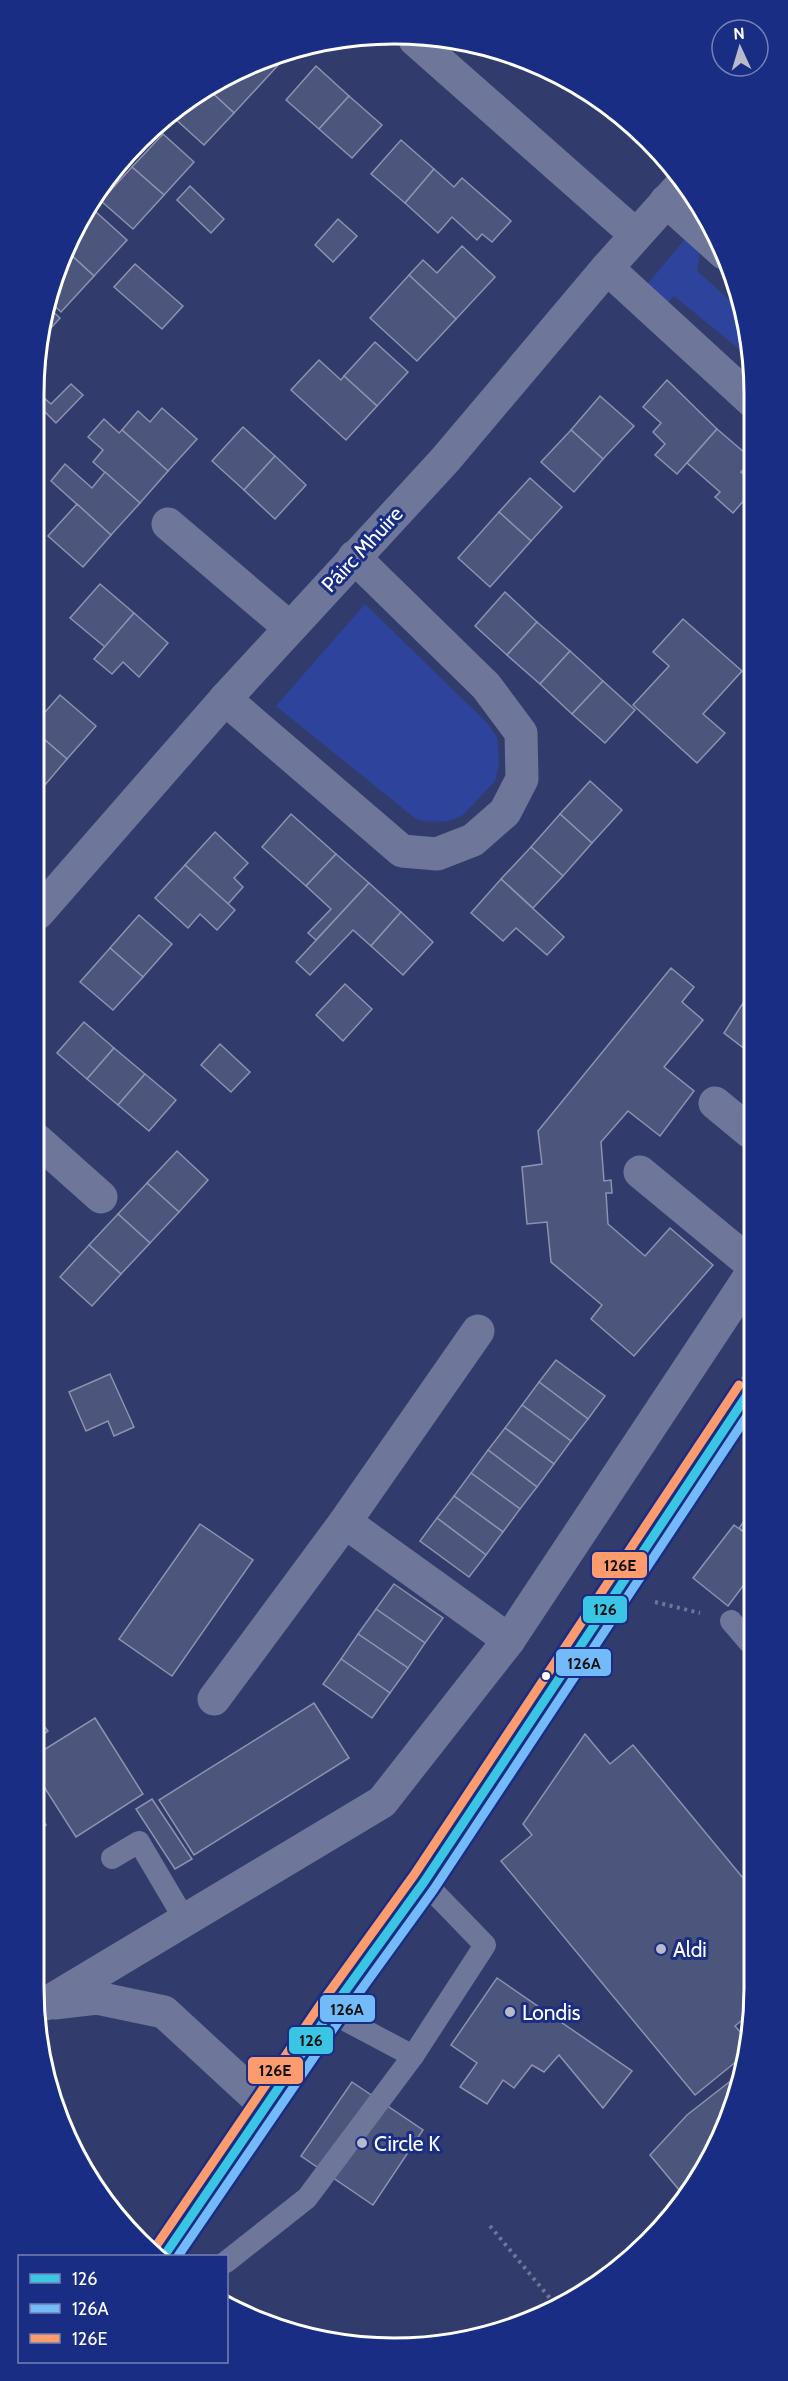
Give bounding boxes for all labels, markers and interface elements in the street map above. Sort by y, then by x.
north arrow [710,18,770,78]
text: N [733,24,745,43]
street label: Páirc Mhuire [316,501,408,597]
line badge: 126E [591,1551,648,1579]
text: 126E [604,1556,636,1575]
line badge: 126 [582,1595,628,1624]
text: 126 [593,1600,617,1619]
line badge: 126A [555,1648,612,1677]
text: 126A [567,1654,601,1673]
unlabelled marker [540,1670,552,1682]
place label: Aldi [673,1937,707,1962]
marker: Aldi [654,1942,668,1956]
line badge: 126A [319,1994,376,2023]
text: 126A [330,2000,364,2019]
place label: Londis [522,2000,581,2025]
marker: Londis [503,2005,517,2019]
line badge: 126 [288,2026,334,2055]
text: 126 [299,2031,323,2050]
line badge: 126E [247,2056,304,2085]
text: 126E [259,2061,291,2080]
place label: Circle K [374,2131,440,2156]
marker: Circle K [355,2136,369,2150]
legend [18,2255,228,2363]
text: 126 [72,2268,98,2290]
text: 126A [72,2298,109,2320]
text: 126E [72,2328,108,2350]

